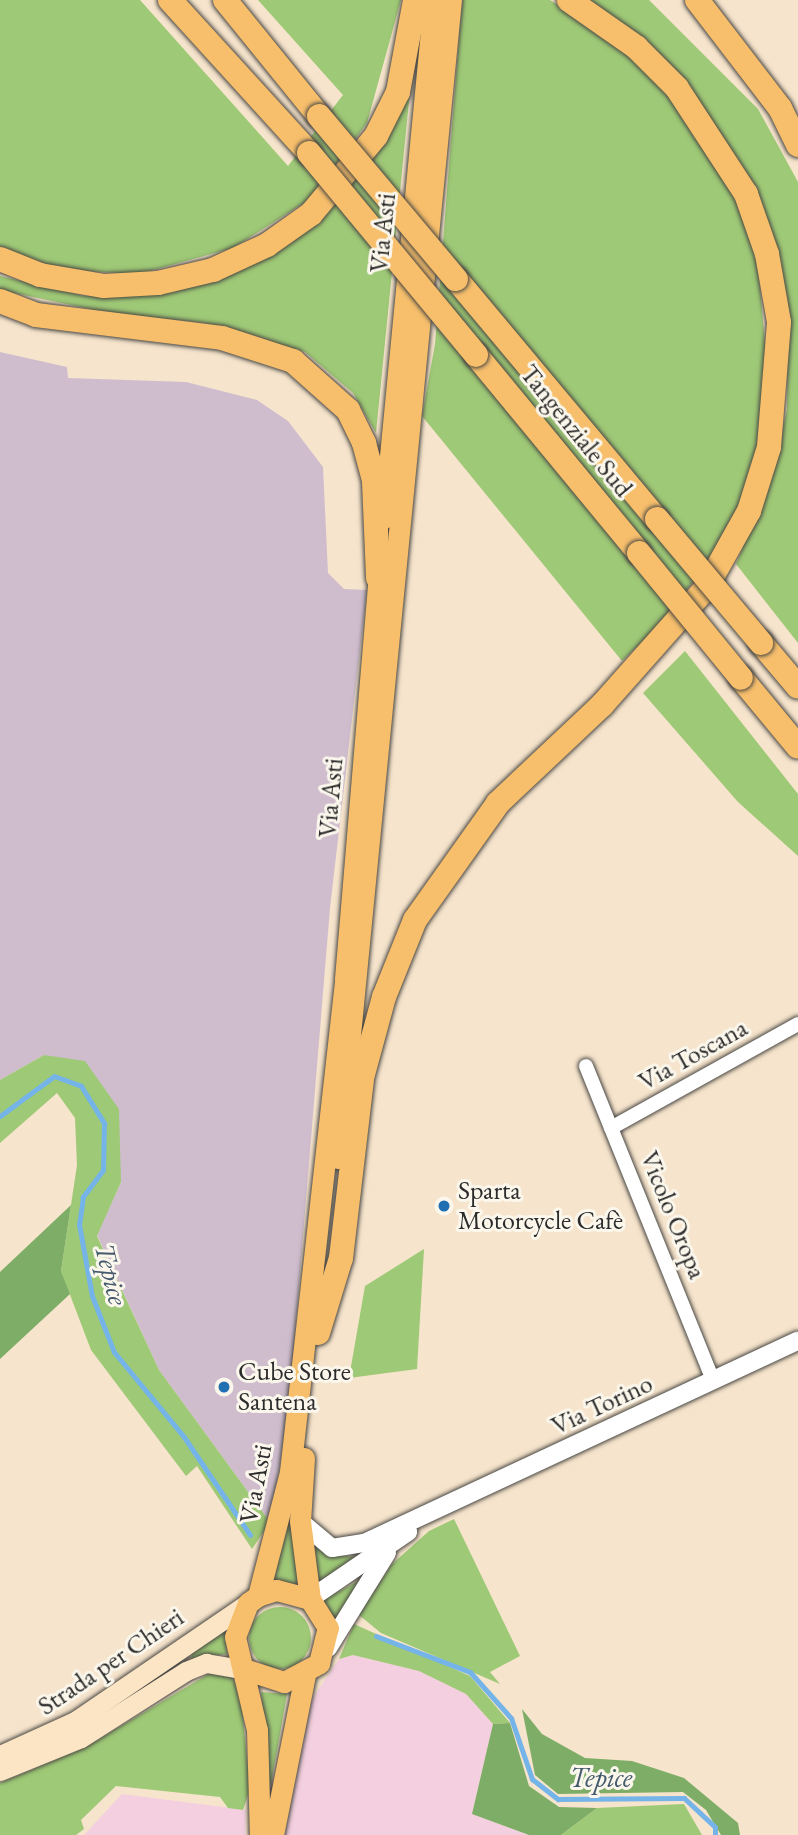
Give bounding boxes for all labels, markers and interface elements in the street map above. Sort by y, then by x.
street label: Via Asti [363,192,403,274]
street label: Tangenziale Sud [513,359,639,503]
street label: Via Asti [312,757,350,839]
street label: Via Toscana [633,1012,753,1098]
street label: Vicolo Oropa [633,1147,713,1283]
place label: Sparta Motorcycle Cafè [458,1175,623,1236]
marker: Sparta Motorcycle Cafè [436,1198,452,1214]
water label: Tepice [88,1239,136,1309]
place label: Cube Store Santena [238,1356,351,1418]
street label: Via Torino [546,1368,658,1442]
marker: Cube Store Santena [216,1379,232,1395]
street label: Via Asti [233,1442,279,1526]
street label: Strada per Chieri [32,1602,190,1722]
water label: Tepice [570,1760,632,1794]

